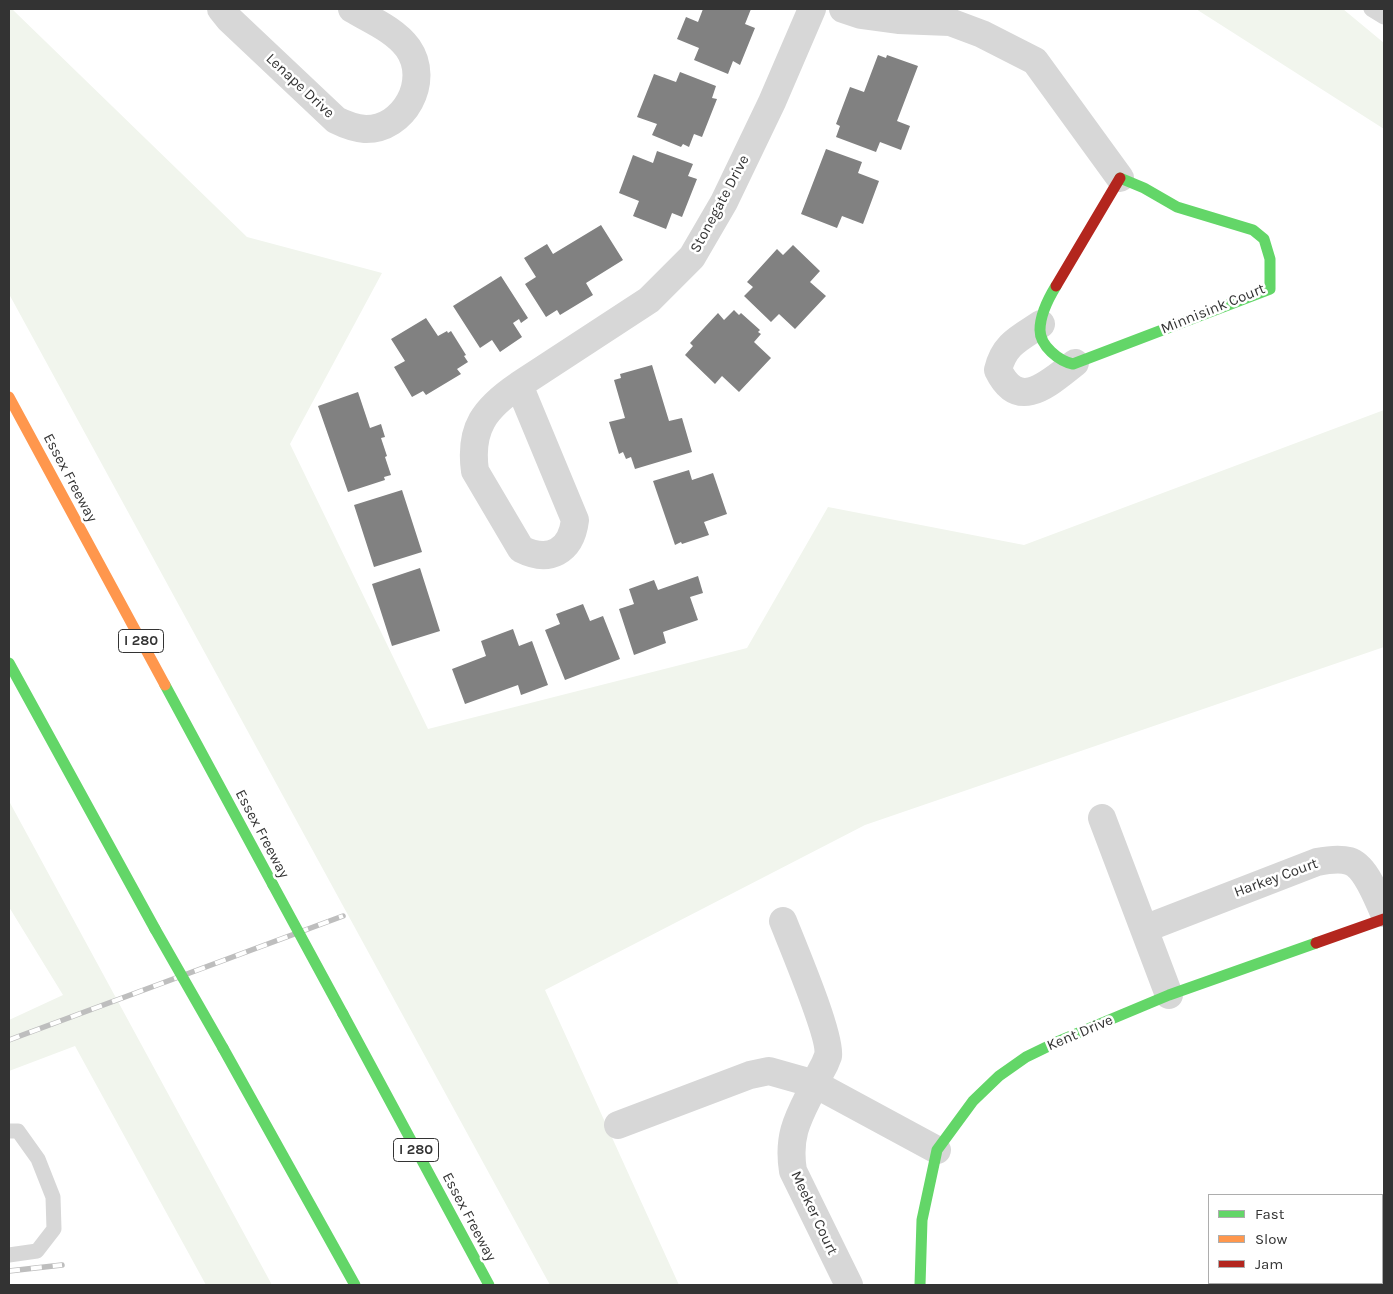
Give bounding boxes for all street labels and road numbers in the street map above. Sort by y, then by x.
street label: Lenape Drive [262,50,338,122]
street label: Stonegate Drive [687,152,753,256]
street label: Minnisink Court [1158,280,1268,338]
street label: Essex Freeway [39,431,101,525]
road number: I 280 [118,630,164,652]
street label: Essex Freeway [231,787,293,881]
street label: Harkey Court [1232,855,1320,901]
street label: Kent Drive [1044,1011,1116,1055]
road number: I 280 [394,1138,438,1162]
street label: Meeker Court [787,1168,841,1258]
street label: Essex Freeway [438,1170,500,1264]

